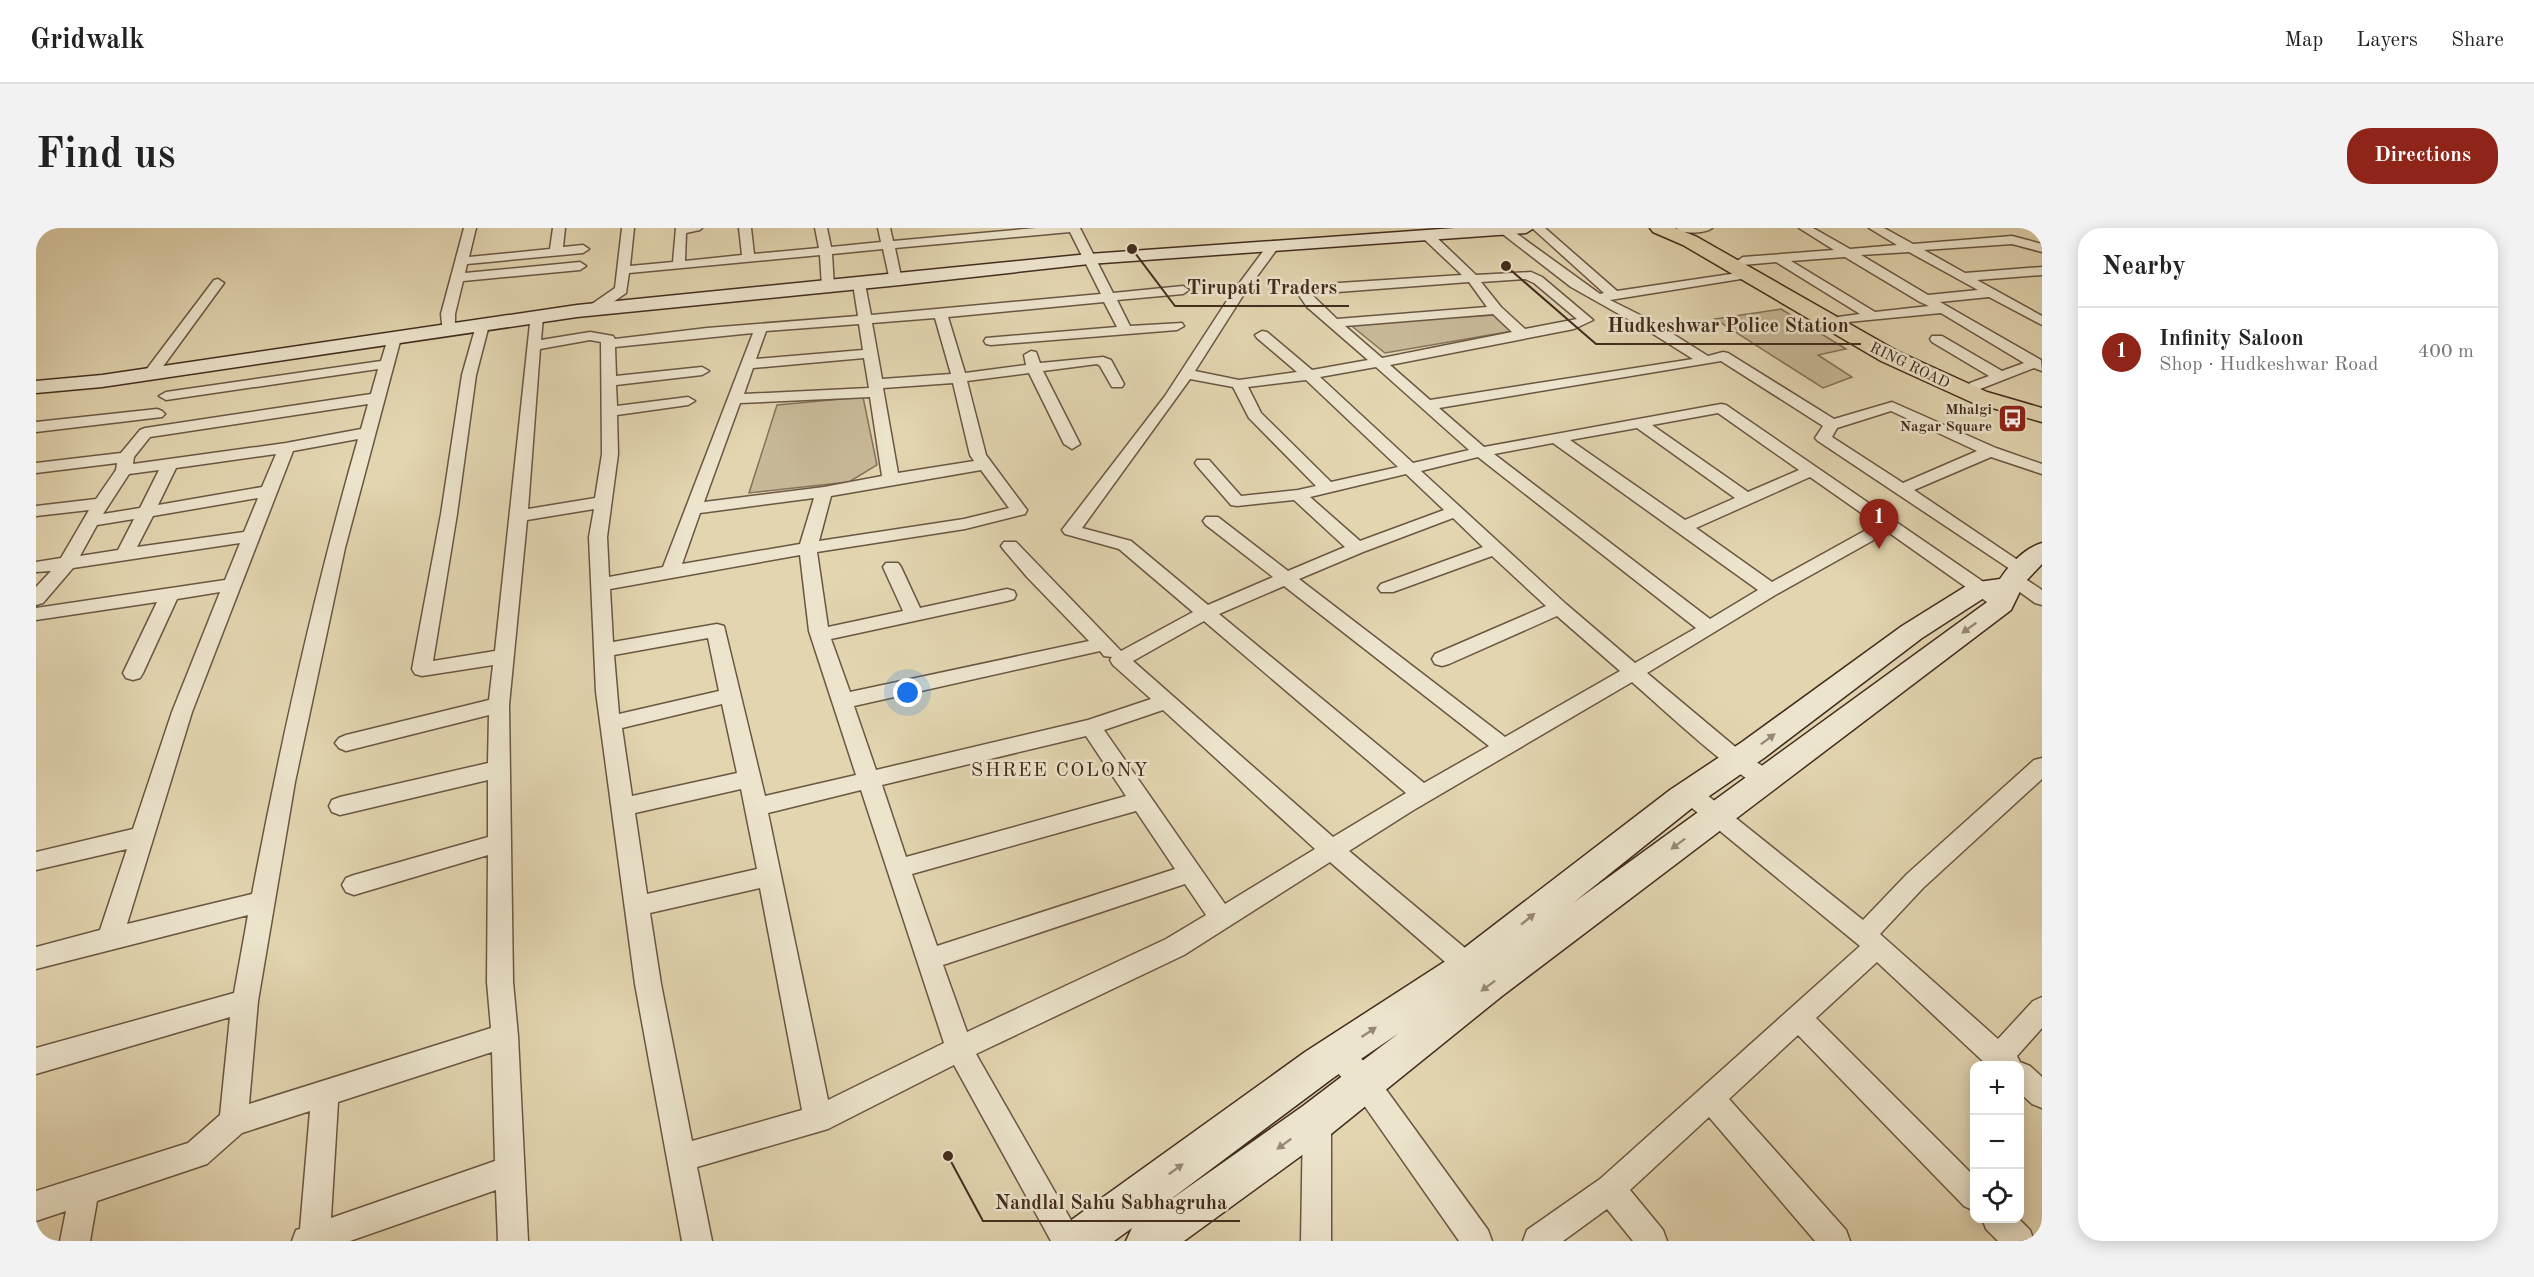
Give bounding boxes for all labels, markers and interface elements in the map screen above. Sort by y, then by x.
text: Gridwalk [30,27,145,55]
text: Map [2284,30,2323,51]
text: Layers [2356,30,2418,51]
text: Share [2451,30,2504,51]
button: Directions [2347,128,2498,184]
text: Find us [36,135,175,177]
text: Nearby [2102,254,2186,280]
callout: Tirupati Traders [1175,268,1349,306]
text: Tirupati Traders [1187,279,1337,299]
callout: Hudkeshwar Police Station [1596,306,1861,344]
text: Hudkeshwar Police Station [1607,317,1849,337]
text: Infinity Saloon [2159,328,2304,350]
street label: RING ROAD [1867,341,1952,392]
text: 1 [2116,342,2127,362]
text: 400 m [2418,342,2474,362]
text: Shop · Hudkeshwar Road [2159,355,2379,375]
bus stop icon: Mhalgi Nagar Square [1997,402,2029,434]
place label: Mhalgi Nagar Square [1900,403,1992,435]
pin: 1 [1860,500,1898,549]
one-way arrow [1962,621,1977,633]
your location [893,678,922,707]
one-way arrow [1759,733,1775,745]
district label: SHREE COLONY [971,761,1149,781]
one-way arrow [1670,837,1685,849]
one-way arrow [1520,912,1536,925]
one-way arrow [1480,979,1496,992]
one-way arrow [1361,1026,1377,1038]
map controls [1970,1061,2024,1223]
button: + [1970,1061,2024,1115]
button: − [1970,1115,2024,1169]
one-way arrow [1277,1138,1293,1150]
one-way arrow [1169,1164,1184,1176]
button: locate [1970,1169,2024,1223]
callout: Nandlal Sahu Sabhagruha [983,1183,1240,1221]
text: Nandlal Sahu Sabhagruha [995,1194,1227,1214]

